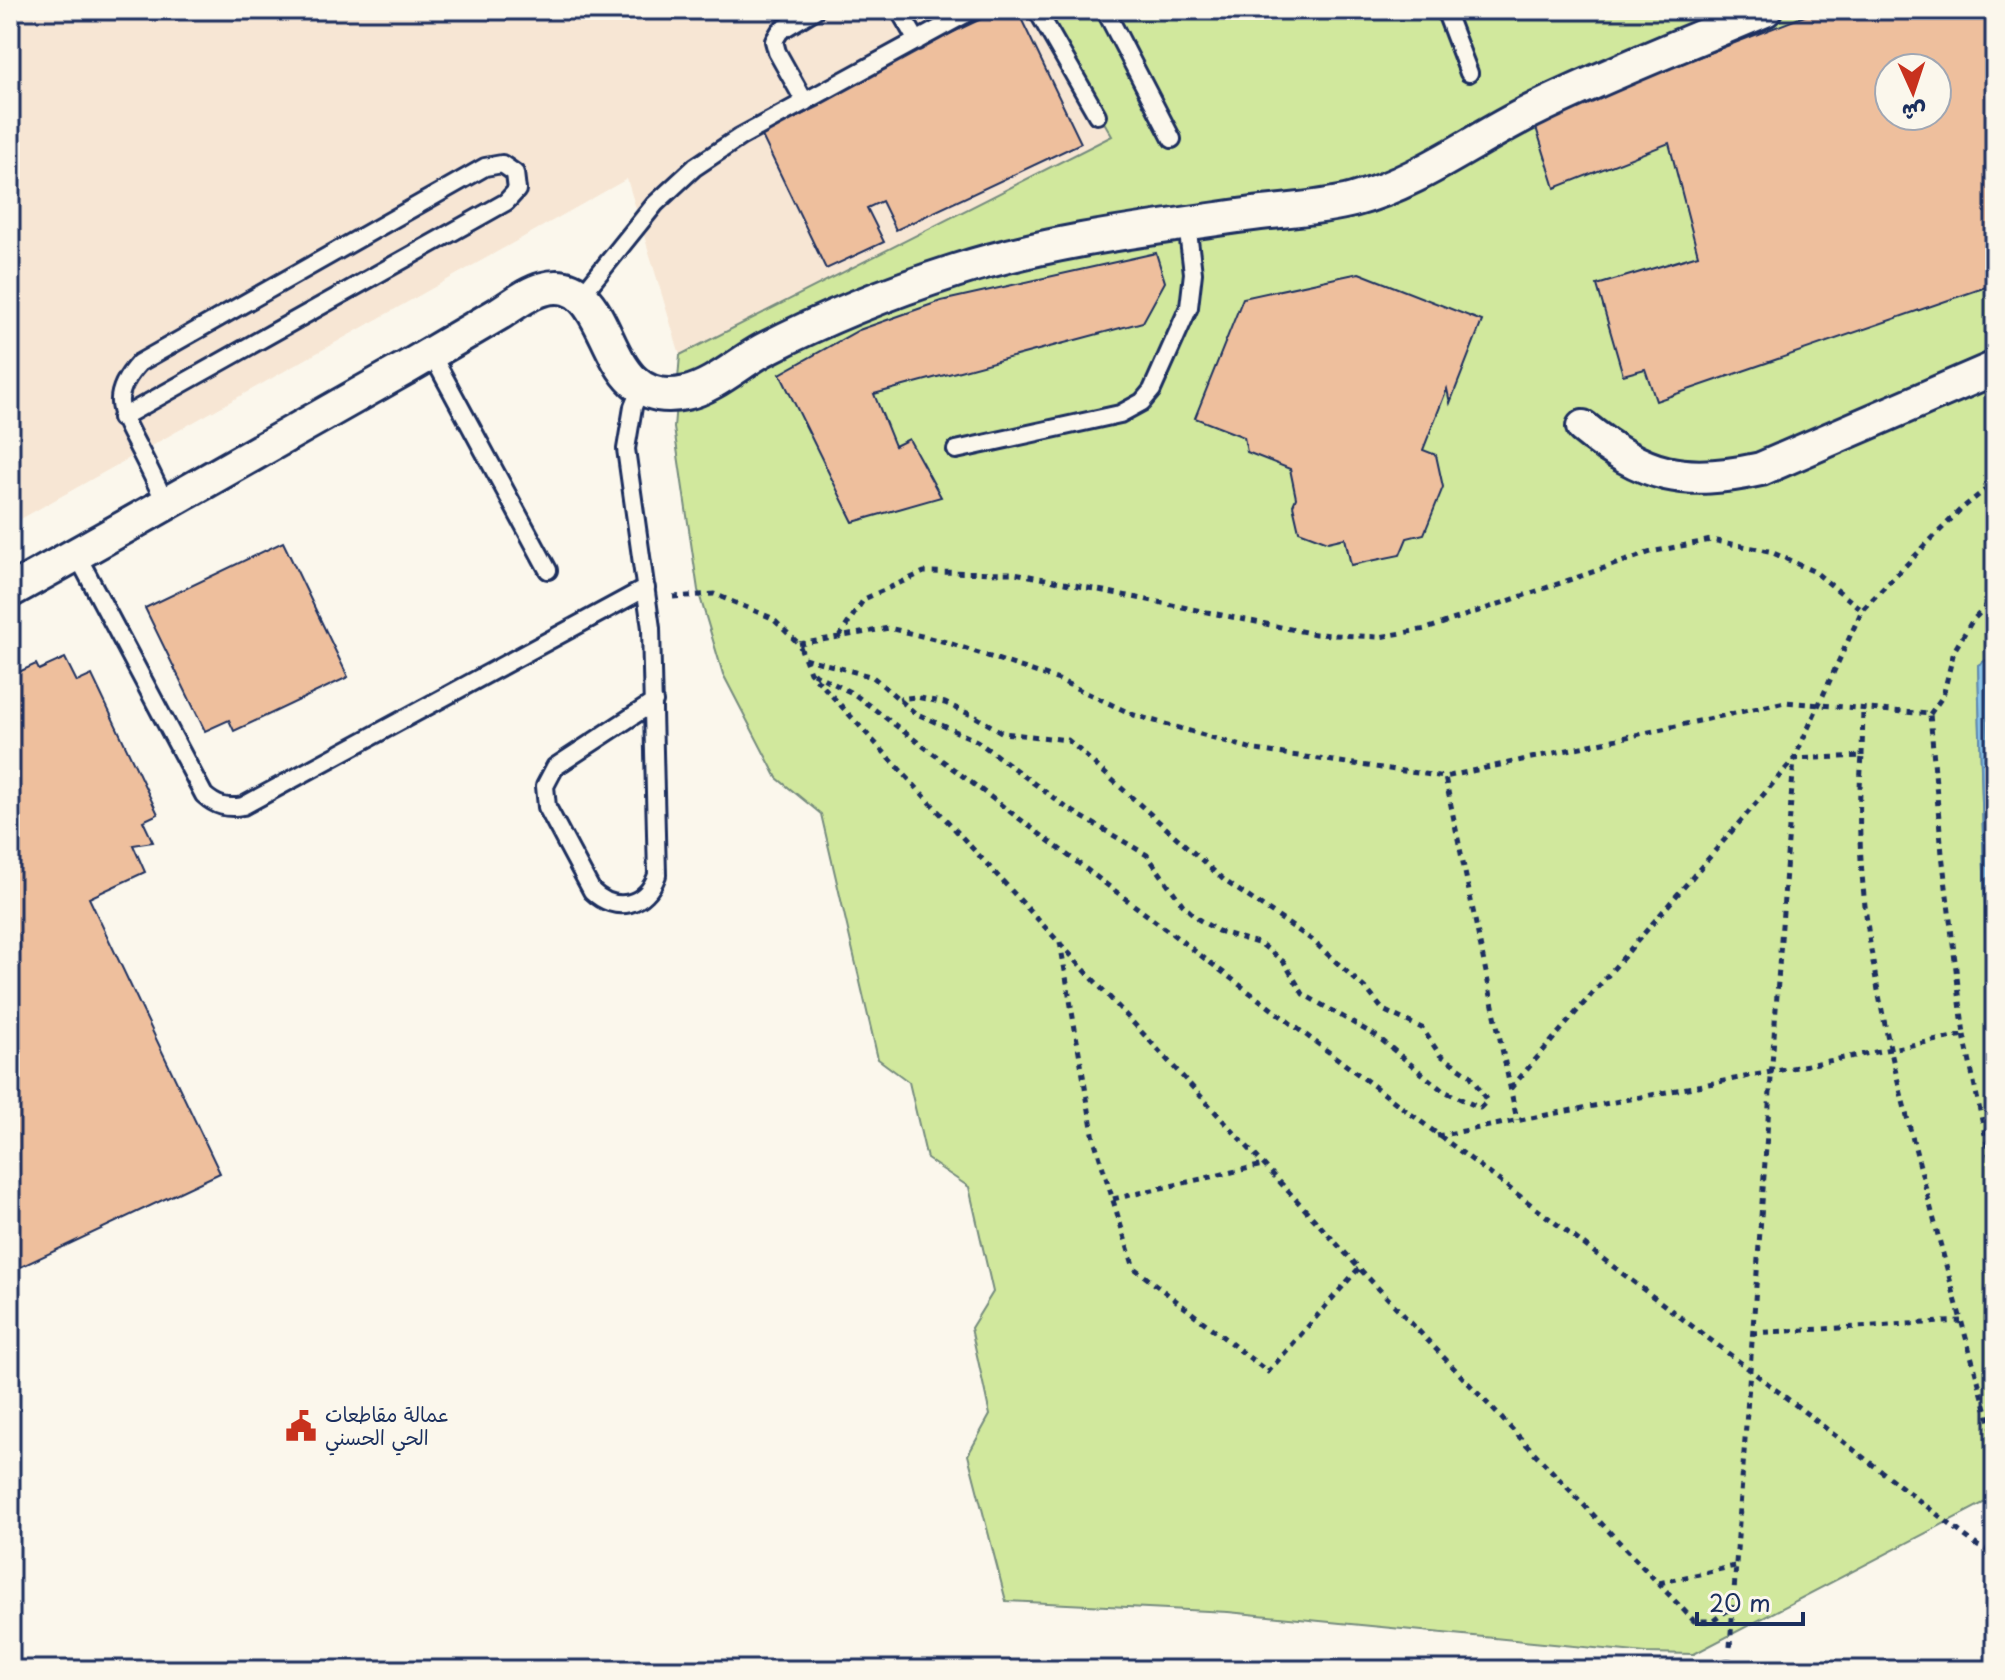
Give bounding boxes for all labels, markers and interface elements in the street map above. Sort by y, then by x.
north arrow [1873,52,1953,132]
text: ش [1901,96,1927,131]
place label: عمالة مقاطعات الحي الحسني [325,1399,450,1456]
public building icon: عمالة مقاطعات الحي الحسني [284,1409,318,1443]
scale bar [1697,1576,1803,1626]
text: 20 m [1709,1584,1771,1620]

